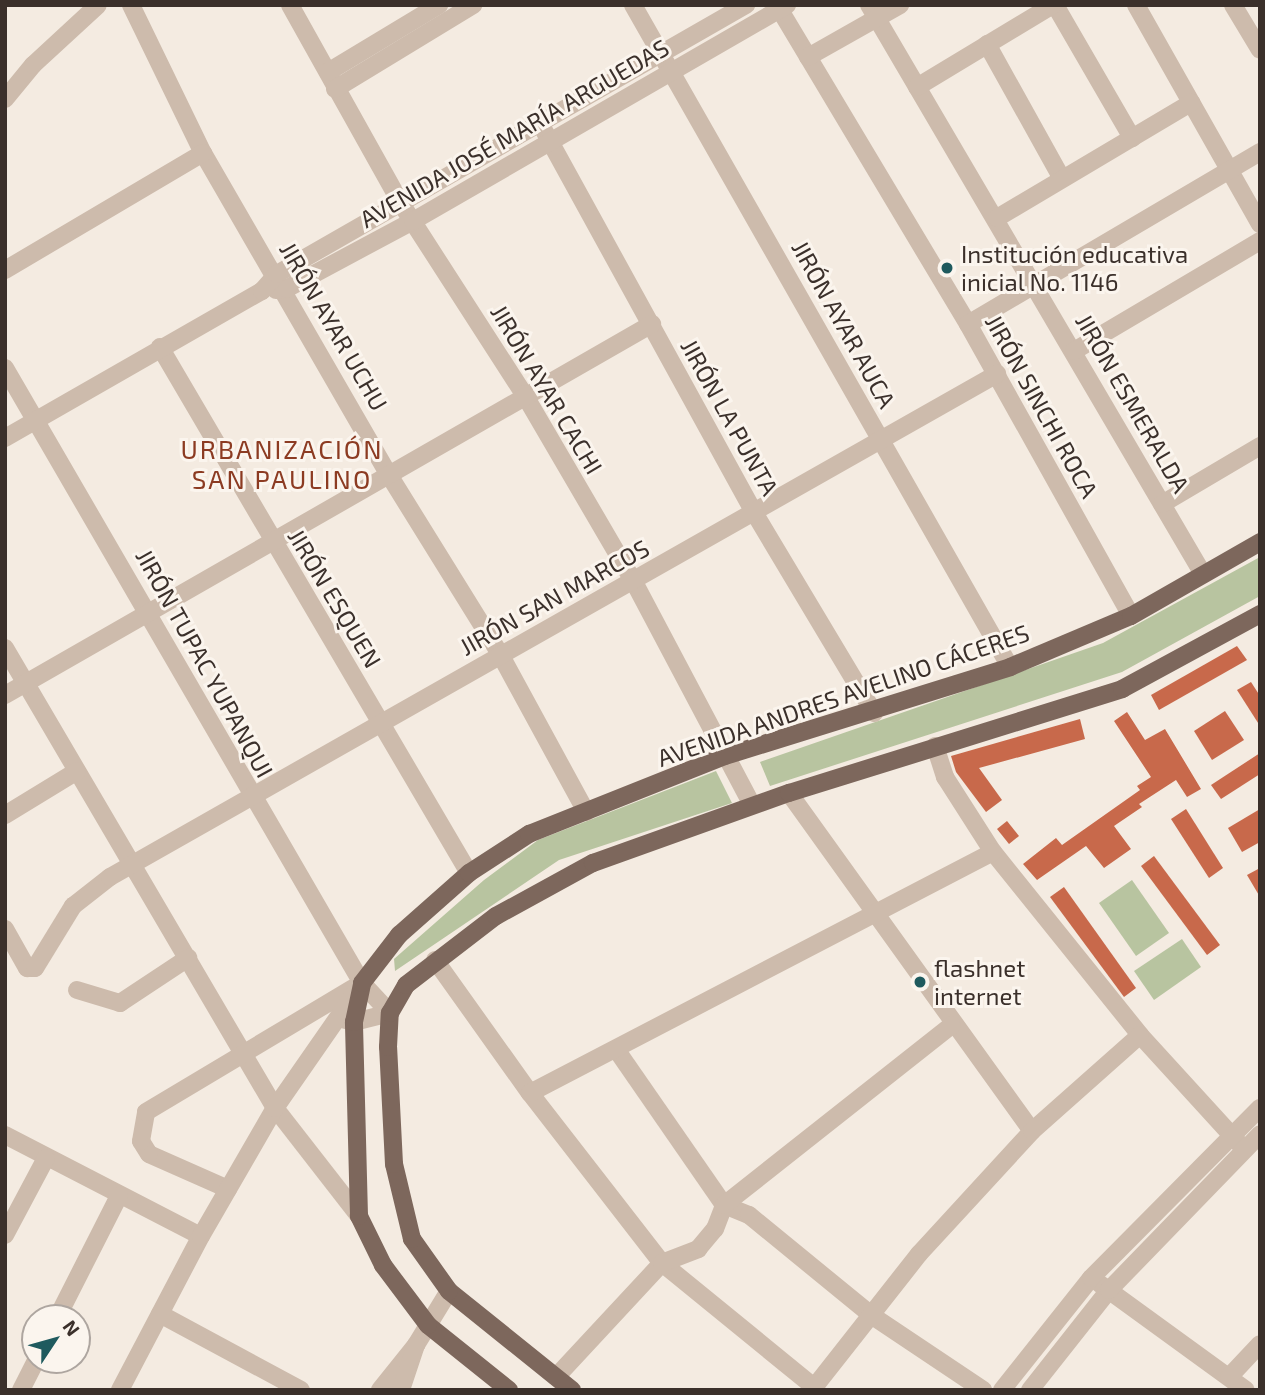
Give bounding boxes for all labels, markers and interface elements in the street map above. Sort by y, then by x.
street label: AVENIDA JOSÉ MARÍA ARGUEDAS [354,32,674,234]
street label: JIRÓN AYAR AUCA [786,235,902,413]
street label: JIRÓN AYAR UCHU [274,236,394,416]
place label: Institución educativa inicial No. 1146 [961,240,1188,296]
marker: Institución educativa inicial No. 1146 [939,260,955,276]
street label: JIRÓN AYAR CACHI [485,299,609,479]
street label: JIRÓN ESMERALDA [1070,308,1196,498]
street label: JIRÓN SINCHI ROCA [980,309,1104,503]
street label: JIRÓN LA PUNTA [675,334,785,500]
district label: URBANIZACIÓN SAN PAULINO [182,433,382,494]
street label: JIRÓN ESQUEN [282,523,388,673]
street label: JIRÓN SAN MARCOS [454,533,654,661]
street label: JIRÓN TUPAC YUPANQUI [130,543,280,783]
street label: AVENIDA ANDRES AVELINO CÁCERES [653,617,1033,773]
place label: flashnet internet [934,954,1025,1010]
marker: flashnet internet [912,974,928,990]
north arrow [21,1304,91,1374]
text: N [58,1315,85,1340]

